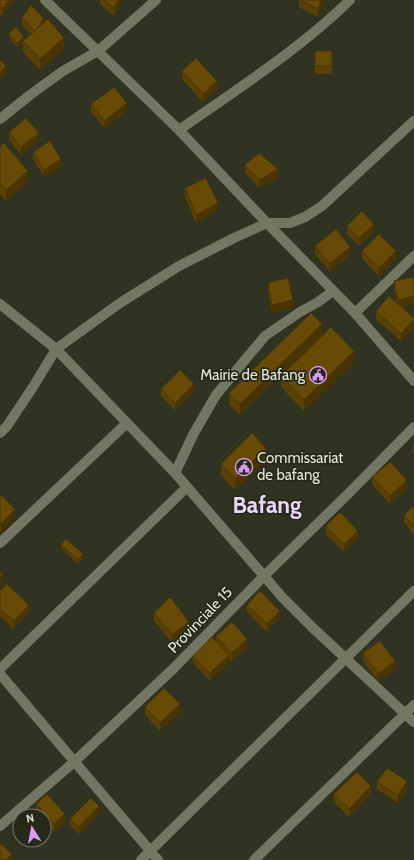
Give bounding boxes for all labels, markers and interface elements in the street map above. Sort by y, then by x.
public building icon: Mairie de Bafang [308,365,328,385]
place label: Mairie de Bafang [200,366,306,384]
place label: Commissariat de bafang [257,449,343,484]
public building icon: Commissariat de bafang [234,457,254,477]
district label: Bafang [232,491,302,519]
street label: Provinciale 15 [164,583,236,657]
north arrow [12,808,52,848]
text: N [25,811,35,826]

